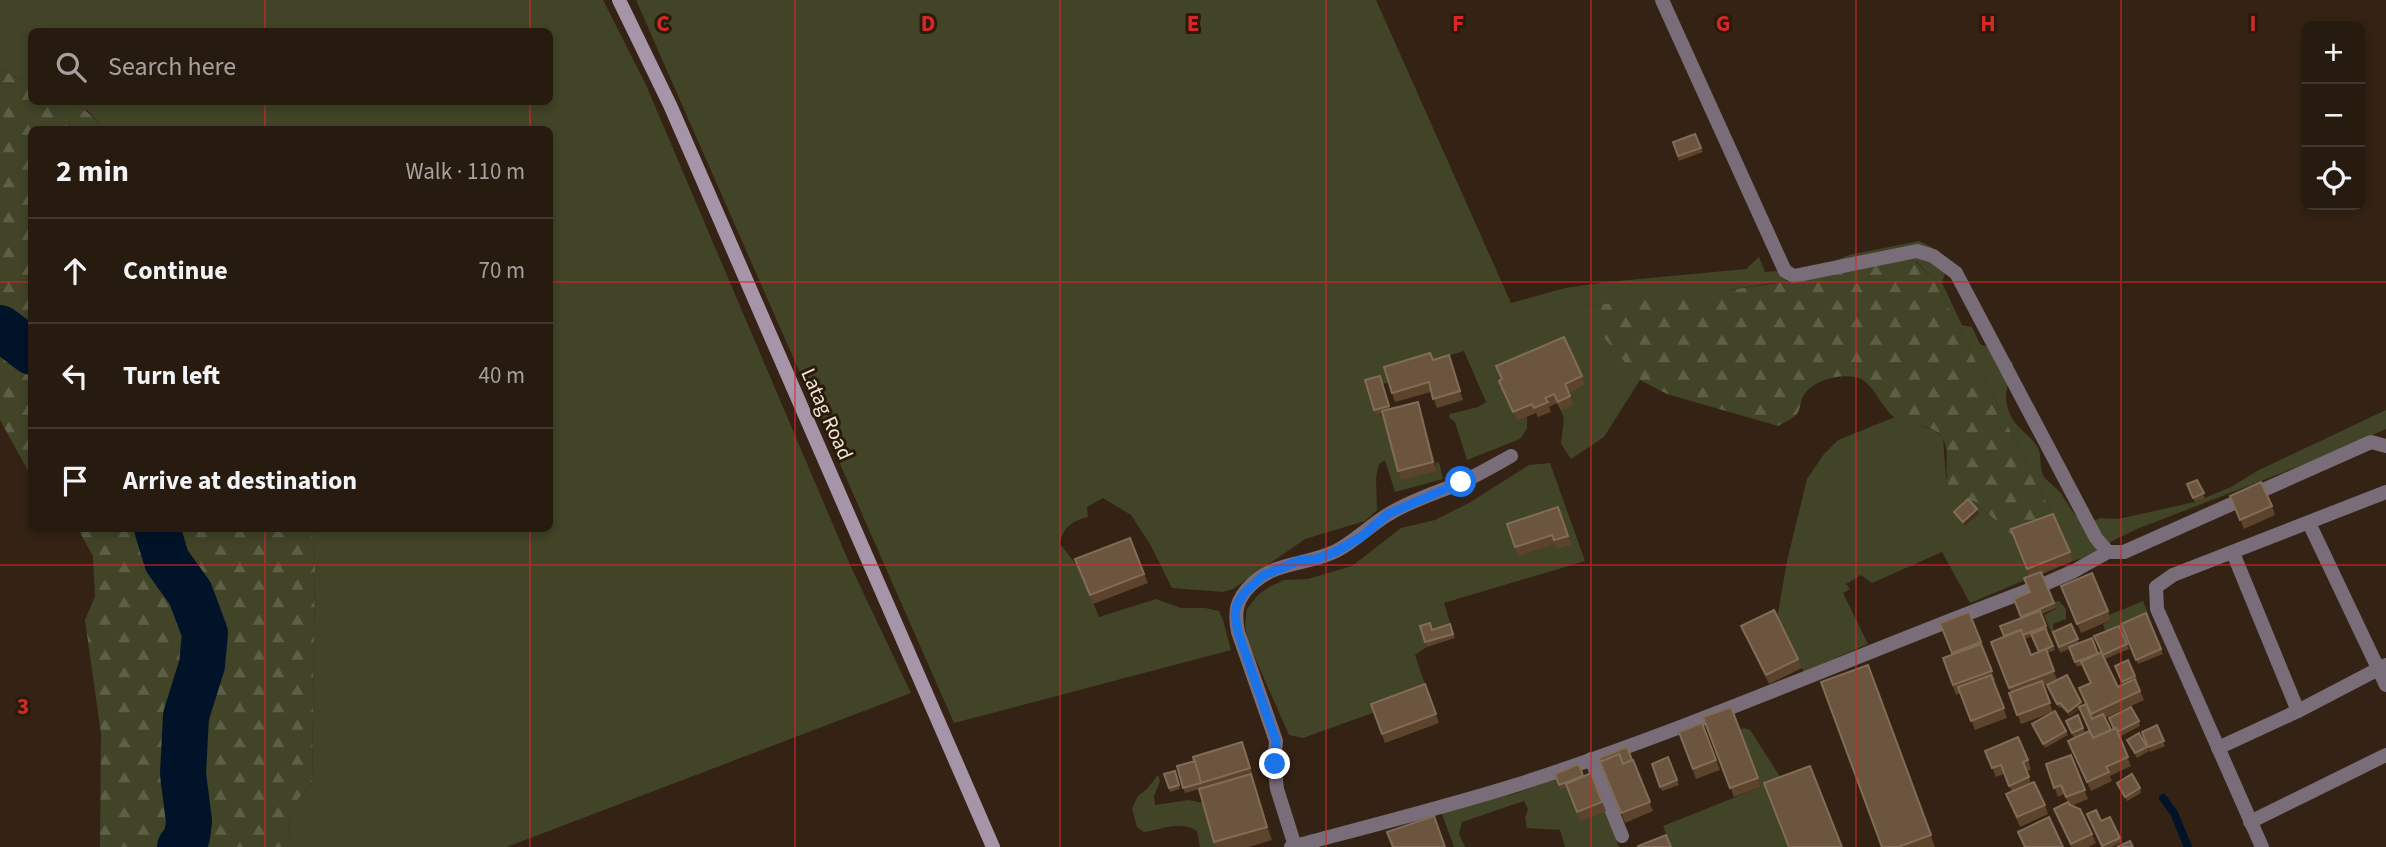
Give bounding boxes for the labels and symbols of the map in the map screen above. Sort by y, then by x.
text: C [656,7,670,40]
text: D [921,7,935,40]
text: E [1187,7,1199,40]
text: F [1452,7,1464,40]
text: G [1716,7,1730,40]
text: H [1980,7,1996,40]
text: I [2250,7,2256,40]
street label: Latag Road [793,363,861,465]
route start [1445,466,1476,497]
text: 3 [17,690,29,723]
route end [1259,748,1290,779]

